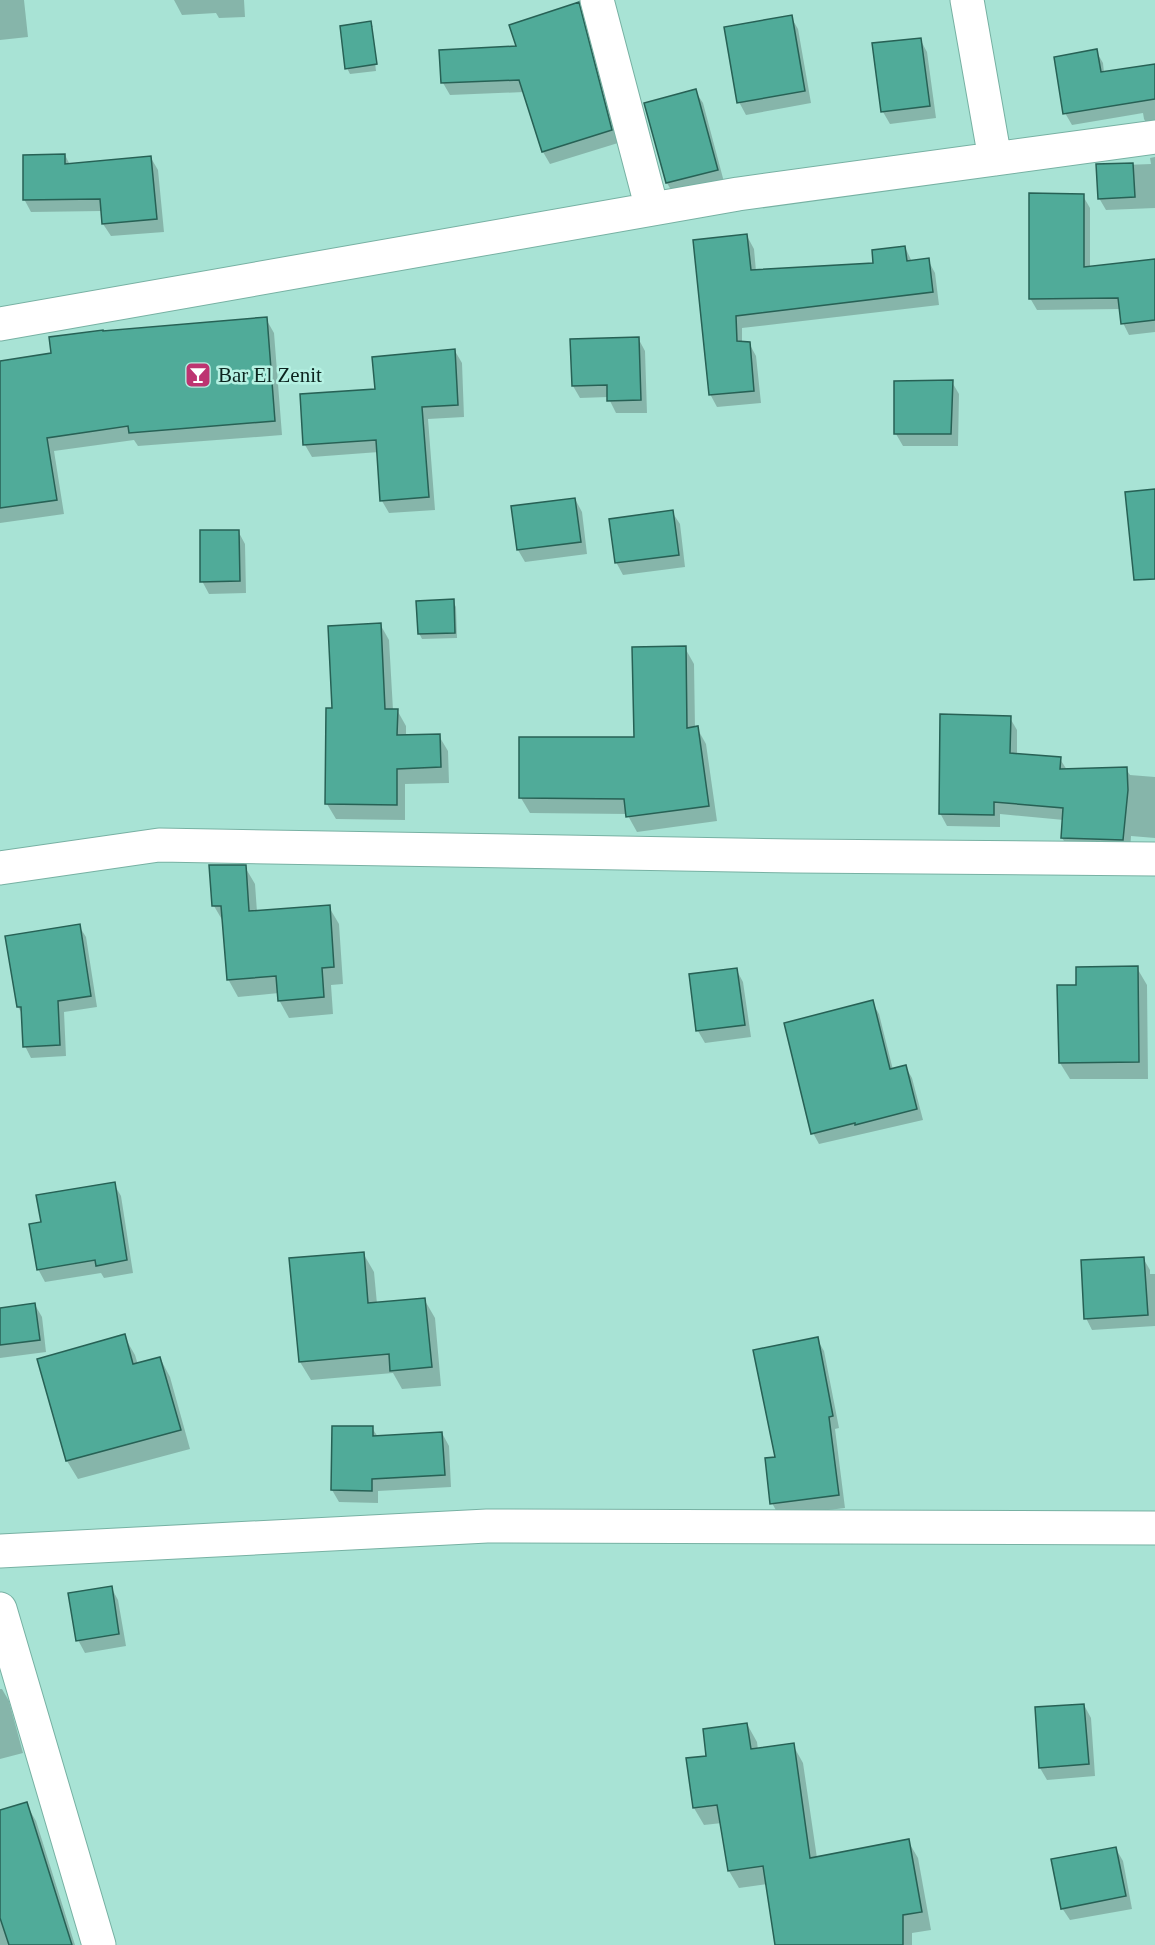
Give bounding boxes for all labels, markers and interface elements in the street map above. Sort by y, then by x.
bar icon: Bar El Zenit [183,360,213,390]
place label: Bar El Zenit [218,363,322,387]

